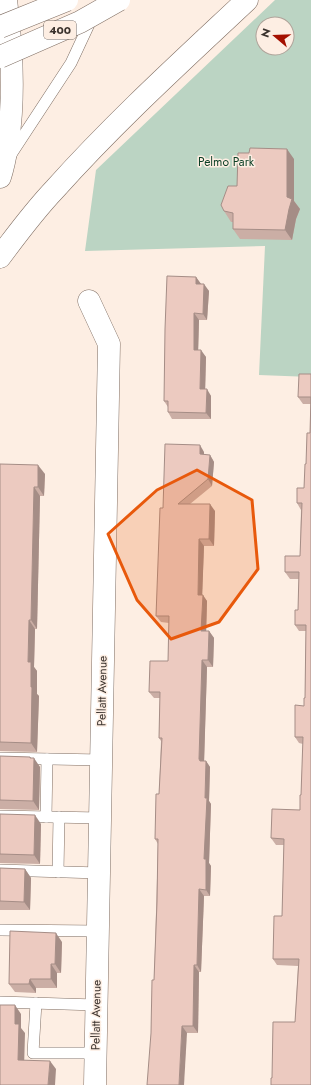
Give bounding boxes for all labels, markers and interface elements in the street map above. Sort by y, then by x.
north arrow [255,16,295,56]
road number: 400 [44,21,76,39]
text: N [257,26,275,39]
park label: Pelmo Park [198,153,255,171]
street label: Pellatt Avenue [92,656,112,726]
street label: Pellatt Avenue [86,980,106,1050]

